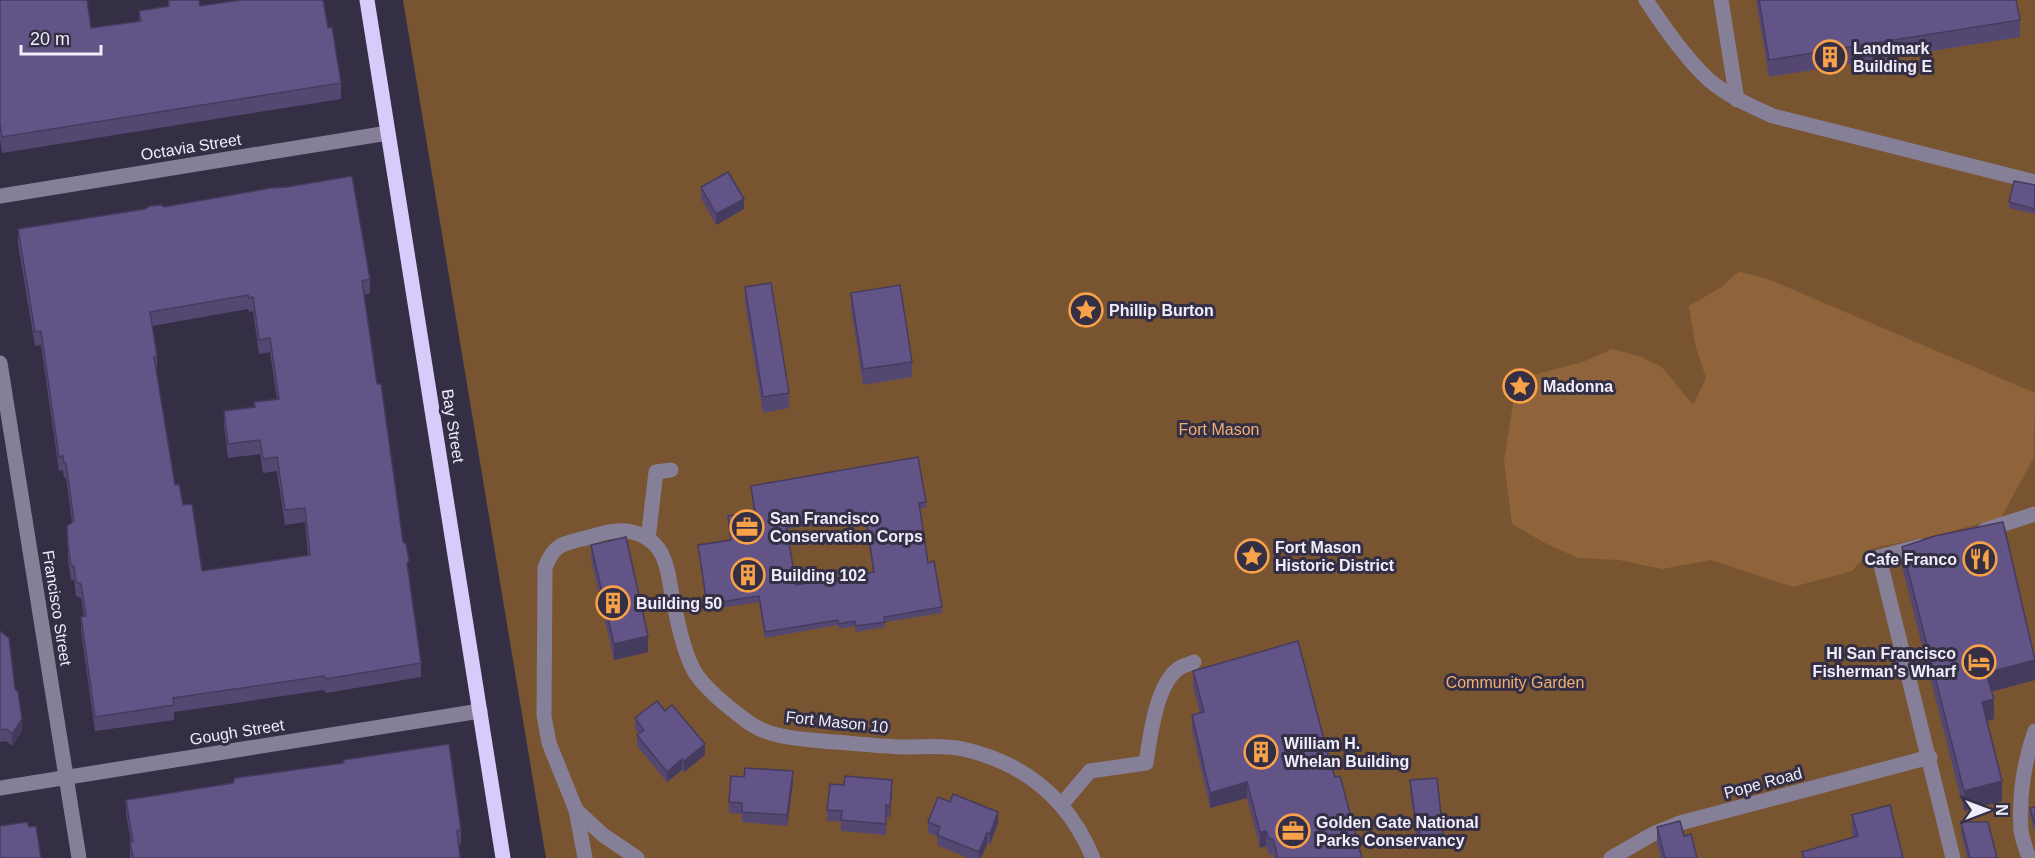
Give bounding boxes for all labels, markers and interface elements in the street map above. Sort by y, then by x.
scale bar [21,18,100,56]
text: 20 m [30,29,70,49]
building icon: Landmark Building E [1812,39,1848,75]
place label: Landmark Building E [1853,40,1932,75]
street label: Octavia Street [140,131,243,163]
place icon: Phillip Burton [1068,292,1104,328]
place label: Phillip Burton [1109,302,1214,319]
place icon: Madonna [1502,368,1538,404]
place label: Madonna [1543,378,1613,395]
street label: Bay Street [439,388,467,465]
park label: Fort Mason [1179,421,1259,438]
office icon: San Francisco Conservation Corps [729,509,765,545]
place label: San Francisco Conservation Corps [770,510,923,545]
place icon: Fort Mason Historic District [1234,538,1270,574]
place label: Fort Mason Historic District [1275,539,1395,574]
restaurant icon: Cafe Franco [1962,541,1998,577]
street label: Francisco Street [39,549,75,667]
place label: Cafe Franco [1865,551,1957,568]
building icon: Building 102 [730,557,766,593]
place label: Building 102 [771,567,866,584]
building icon: Building 50 [595,585,631,621]
place label: Building 50 [636,595,722,612]
hotel icon: HI San Francisco Fisherman's Wharf [1961,644,1997,680]
place label: HI San Francisco Fisherman's Wharf [1813,645,1957,680]
park label: Community Garden [1446,674,1584,691]
street label: Fort Mason 10 [785,708,889,736]
street label: Gough Street [189,716,286,748]
building icon: William H. Whelan Building [1243,734,1279,770]
place label: William H. Whelan Building [1284,735,1409,770]
street label: Pope Road [1722,764,1804,802]
north arrow [1957,780,2017,840]
text: N [1993,804,2010,816]
office icon: Golden Gate National Parks Conservancy [1275,813,1311,849]
place label: Golden Gate National Parks Conservancy [1316,814,1479,849]

